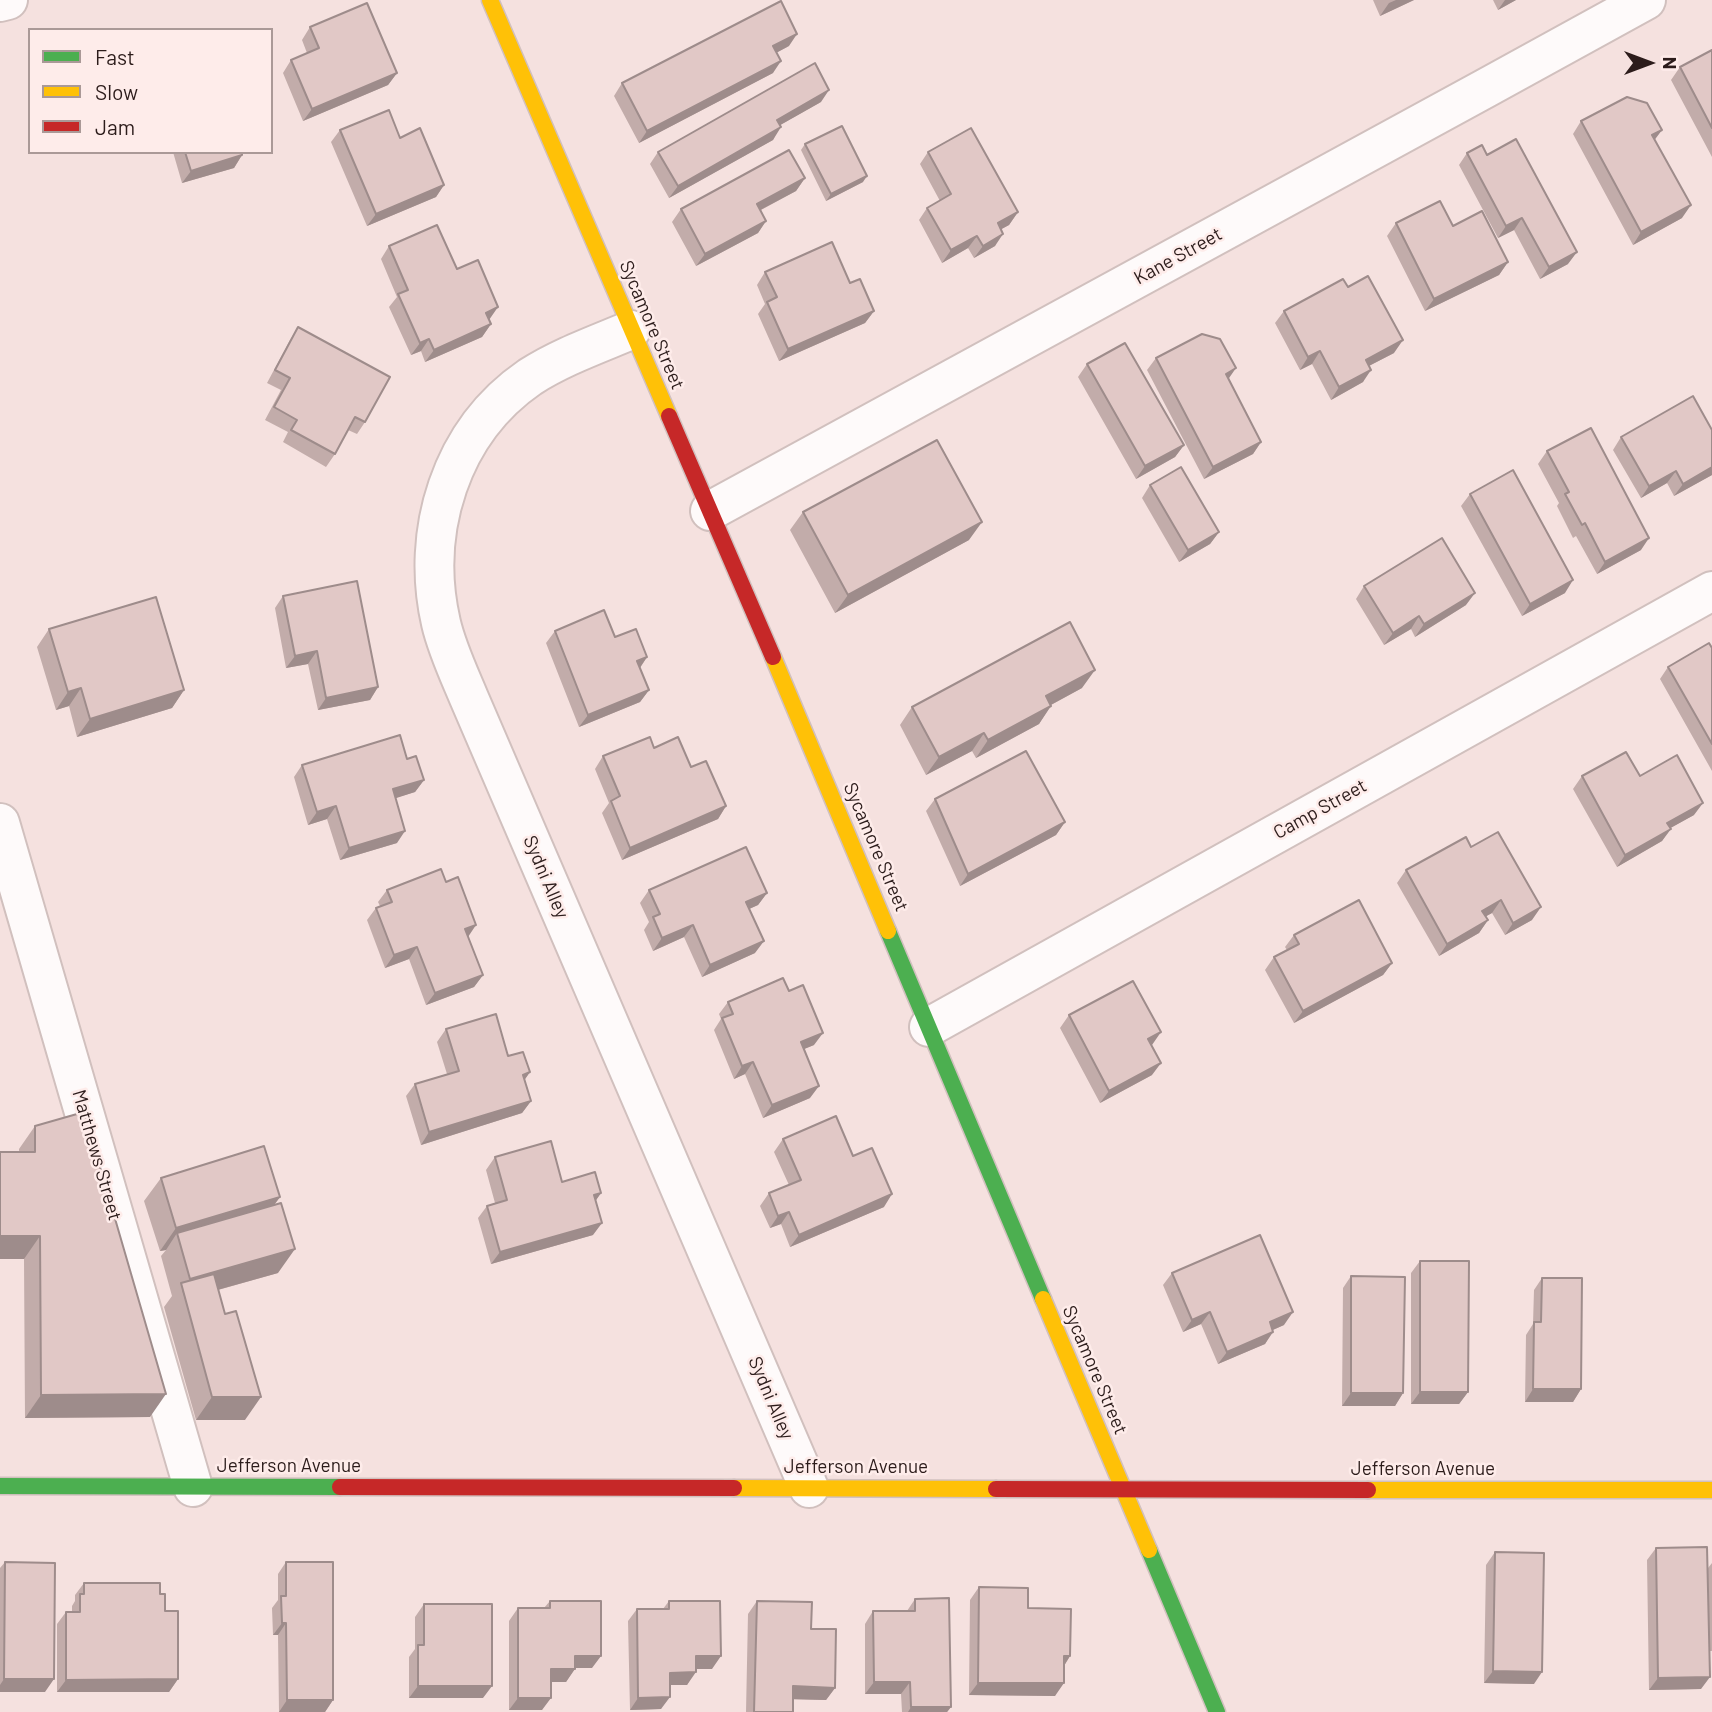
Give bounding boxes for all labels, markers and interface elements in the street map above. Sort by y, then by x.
legend [28,28,273,154]
north arrow [1614,28,1684,98]
text: Fast [95,44,135,69]
text: N [1659,57,1682,69]
text: Slow [95,79,138,104]
text: Jam [95,114,135,139]
street label: Kane Street [1130,222,1226,290]
street label: Sycamore Street [615,257,689,393]
street label: Camp Street [1269,774,1371,844]
street label: Sycamore Street [839,779,913,915]
street label: Sydni Alley [518,832,574,922]
street label: Matthews Street [67,1087,127,1223]
street label: Sycamore Street [1058,1302,1132,1438]
street label: Sydni Alley [743,1353,799,1443]
street label: Jefferson Avenue [217,1455,361,1477]
street label: Jefferson Avenue [784,1456,928,1478]
street label: Jefferson Avenue [1351,1458,1495,1480]

